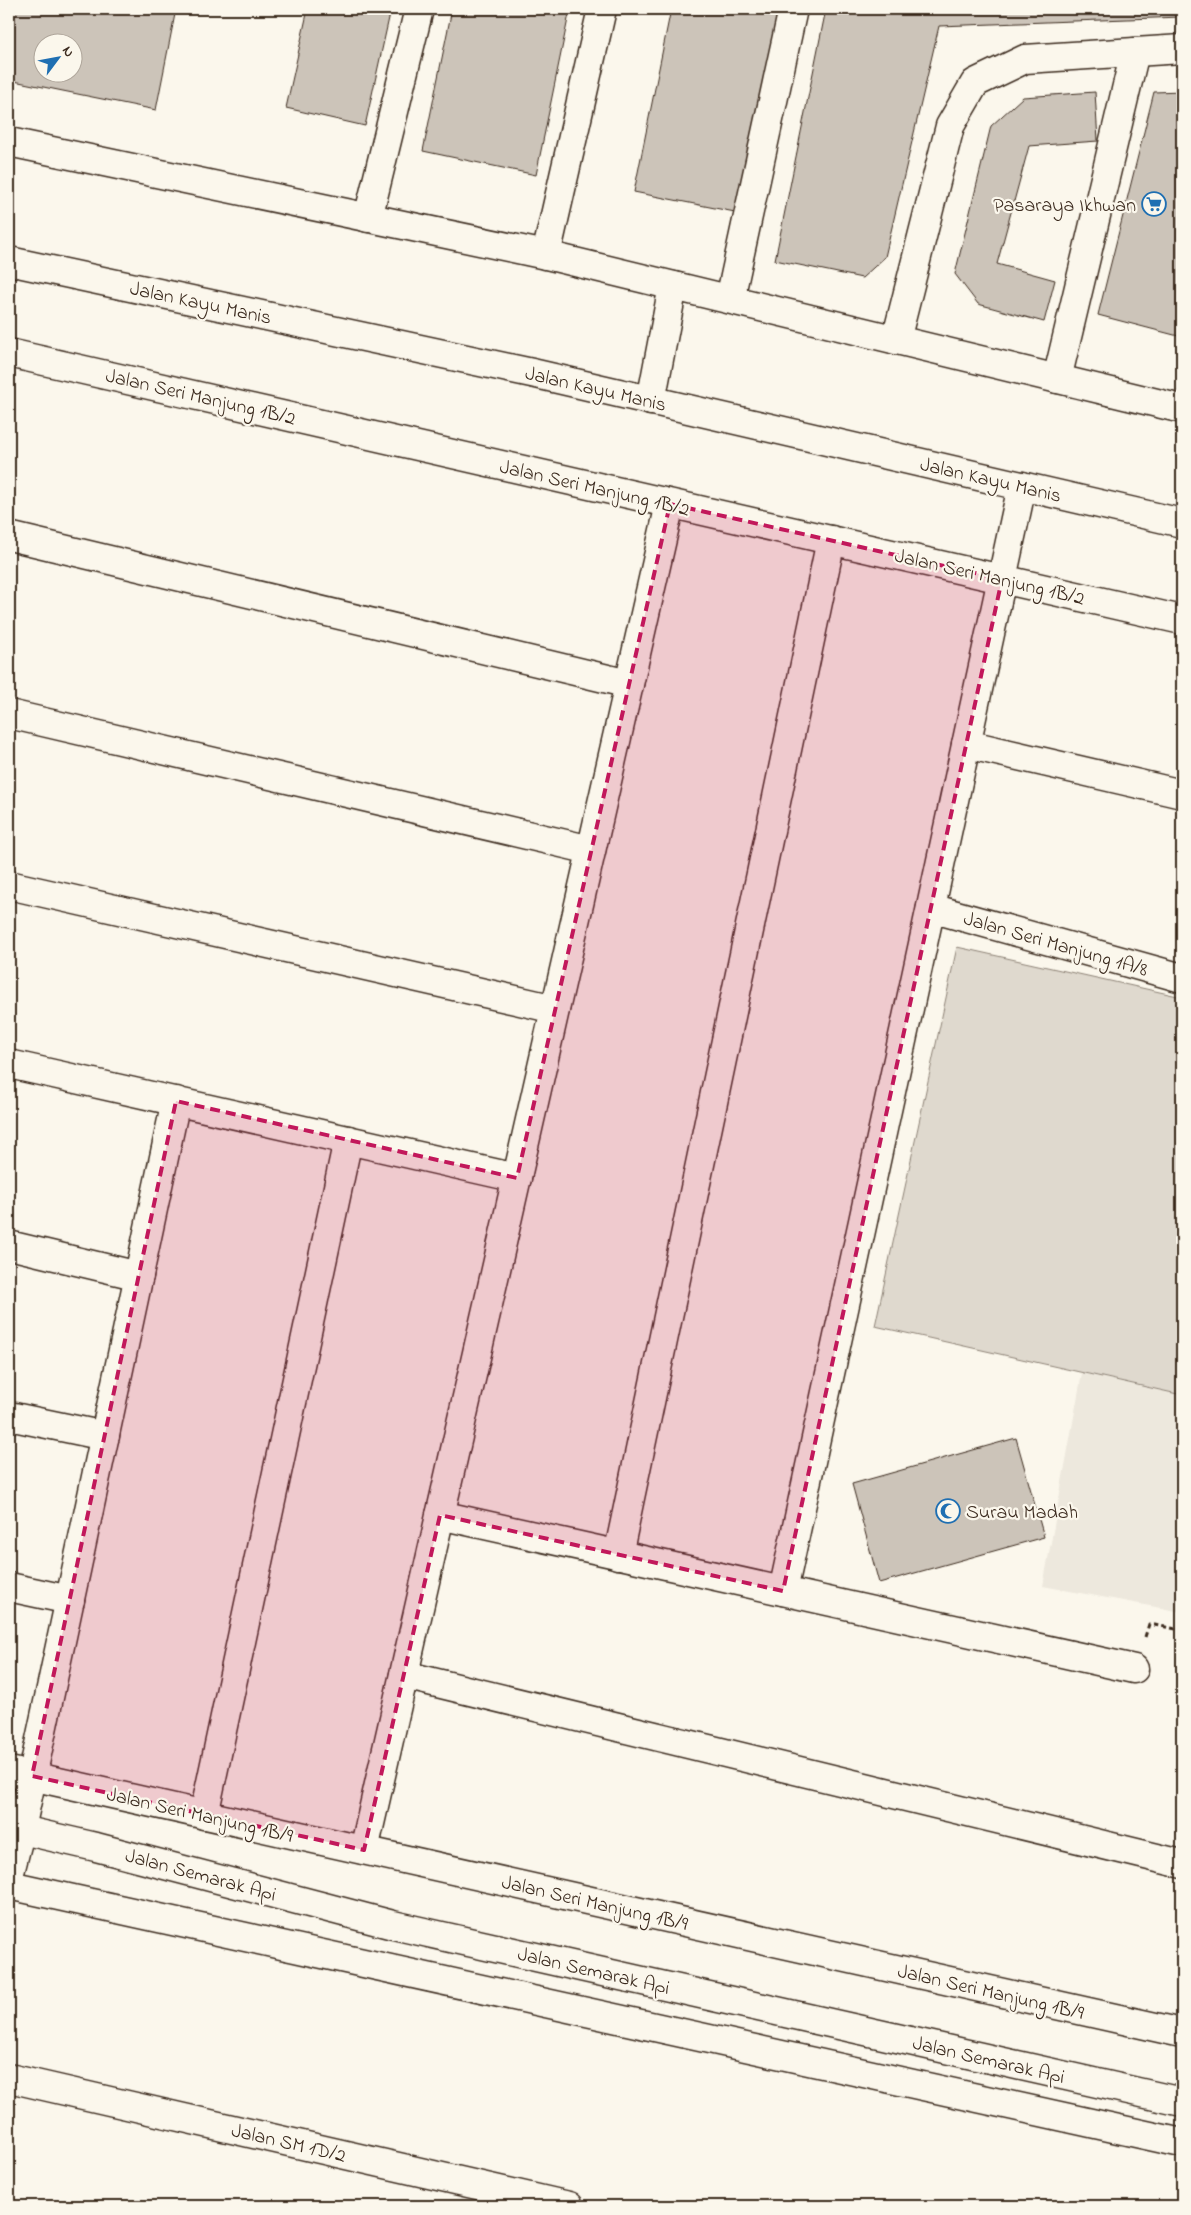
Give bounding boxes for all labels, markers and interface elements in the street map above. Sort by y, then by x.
north arrow [32,32,82,82]
text: N [56,42,79,61]
supermarket icon: Pasaraya Ikhwan [1141,191,1167,217]
place label: Pasaraya Ikhwan [993,192,1136,221]
street label: Jalan Kayu Manis [127,275,274,334]
street label: Jalan Kayu Manis [522,360,669,421]
street label: Jalan Seri Manjung 1B/2 [102,362,298,435]
street label: Jalan Kayu Manis [917,451,1064,512]
street label: Jalan Seri Manjung 1B/2 [496,453,692,526]
street label: Jalan Seri Manjung 1B/2 [891,542,1087,615]
street label: Jalan Seri Manjung 1A/8 [959,905,1151,987]
mosque icon: Surau Madah [935,1498,961,1524]
place label: Surau Madah [966,1499,1078,1528]
street label: Jalan Seri Manjung 1B/9 [103,1781,295,1853]
street label: Jalan Semarak Api [122,1842,279,1911]
street label: Jalan Seri Manjung 1B/9 [498,1869,690,1941]
street label: Jalan Semarak Api [515,1941,672,2004]
street label: Jalan Seri Manjung 1B/9 [894,1958,1086,2030]
street label: Jalan Semarak Api [910,2030,1067,2093]
street label: Jalan SM 1D/2 [228,2117,349,2172]

